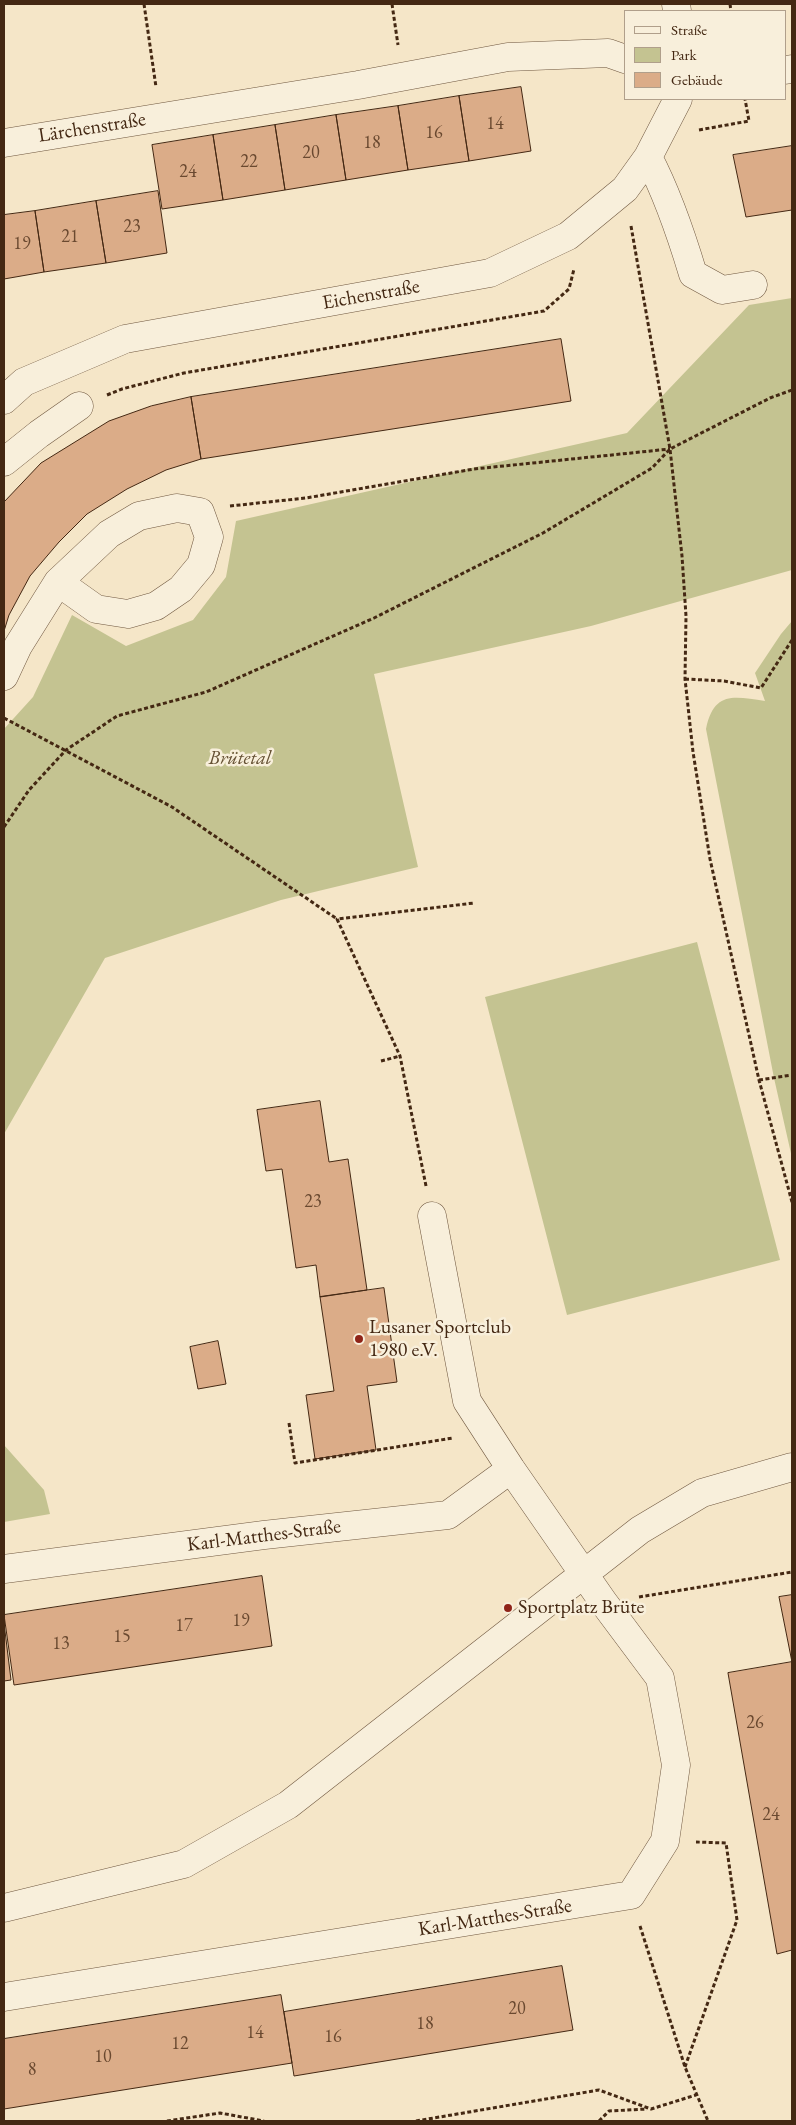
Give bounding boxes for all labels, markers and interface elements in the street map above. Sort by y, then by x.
legend [624,10,786,100]
text: Straße [671,20,707,39]
text: Park [671,45,697,64]
text: Gebäude [671,70,723,89]
street label: Lärchenstraße [37,108,147,148]
house number: 14 [486,113,504,135]
house number: 16 [425,122,443,144]
house number: 18 [363,132,381,154]
house number: 20 [302,142,320,164]
house number: 22 [240,151,258,173]
house number: 24 [179,161,197,183]
house number: 23 [123,216,141,238]
house number: 21 [61,226,79,248]
house number: 19 [13,233,31,255]
street label: Eichenstraße [321,275,421,315]
park label: Brütetal [209,747,271,771]
house number: 23 [304,1191,322,1213]
place label: Lusaner Sportclub 1980 e.V. [369,1316,511,1363]
marker: Lusaner Sportclub 1980 e.V. [353,1333,365,1345]
street label: Karl-Matthes-Straße [186,1515,342,1557]
place label: Sportplatz Brüte [518,1596,644,1620]
marker: Sportplatz Brüte [502,1602,514,1614]
house number: 19 [232,1610,250,1632]
house number: 17 [175,1615,193,1637]
house number: 15 [113,1626,131,1648]
house number: 13 [52,1633,70,1655]
house number: 26 [746,1712,764,1734]
house number: 24 [762,1804,780,1826]
street label: Karl-Matthes-Straße [417,1894,573,1942]
house number: 20 [508,1998,526,2020]
house number: 18 [416,2013,434,2035]
house number: 14 [246,2022,264,2044]
house number: 16 [324,2026,342,2048]
house number: 12 [171,2033,189,2055]
house number: 10 [94,2046,112,2068]
house number: 8 [28,2059,36,2081]

